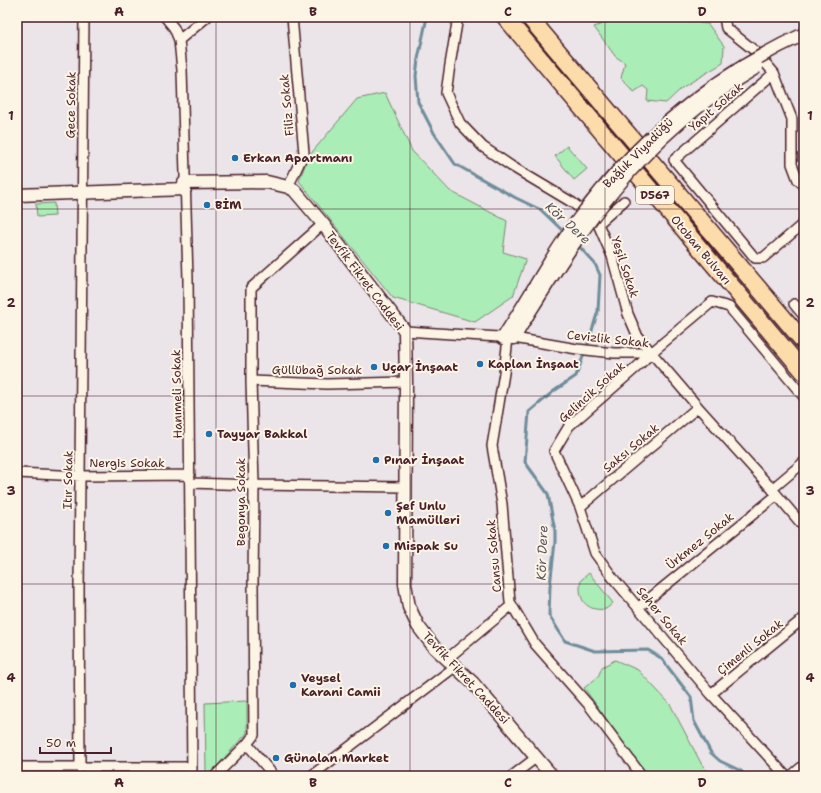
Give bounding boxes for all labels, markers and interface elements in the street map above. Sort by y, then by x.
text: A [114,3,124,20]
text: B [309,3,317,20]
text: C [504,3,512,20]
text: D [697,3,707,20]
street label: Gece Sokak [62,71,80,139]
street label: Filiz Sokak [276,73,298,137]
street label: Yapıt Sokak [685,79,747,135]
text: 1 [8,107,14,124]
text: 1 [807,107,813,124]
street label: Bağlık Viyadüğü [599,114,677,192]
place label: Erkan Apartmanı [243,150,352,166]
marker: Erkan Apartmanı [230,153,240,163]
road number: D567 [636,186,674,204]
place label: BİM [215,197,242,213]
water label: Kör Dere [542,198,594,248]
marker: BİM [202,200,212,210]
street label: Otoban Bulvarı [667,212,735,288]
street label: Tevfik Fikret Caddesi [322,228,408,334]
street label: Yeşil Sokak [608,234,643,300]
text: 2 [6,294,16,311]
text: 2 [805,294,815,311]
street label: Cevizlik Sokak [566,327,650,351]
street label: Hanımeli Sokak [168,349,186,439]
place label: Kaplan İnşaat [488,356,579,372]
street label: Gelincik Sokak [555,358,629,426]
place label: Uçar İnşaat [382,359,458,375]
marker: Kaplan İnşaat [475,359,485,369]
street label: Güllübağ Sokak [272,362,362,378]
marker: Uçar İnşaat [369,362,379,372]
street label: Saksı Sokak [600,420,662,476]
place label: Tayyar Bakkal [217,426,307,442]
marker: Tayyar Bakkal [204,429,214,439]
street label: Itır Sokak [59,450,77,510]
place label: Pınar İnşaat [384,452,465,468]
street label: Nergis Sokak [89,455,165,471]
marker: Pınar İnşaat [371,455,381,465]
street label: Begonya Sokak [233,458,249,546]
text: 3 [6,482,16,499]
text: 3 [805,482,815,499]
place label: Şef Unlu Mamülleri [396,498,460,528]
marker: Şef Unlu Mamülleri [383,508,393,518]
street label: Ürkmez Sokak [663,509,737,573]
street label: Cansu Sokak [483,519,505,593]
water label: Kör Dere [533,525,551,581]
place label: Mispak Su [394,538,458,554]
marker: Mispak Su [381,541,391,551]
street label: Seher Sokak [633,584,691,649]
street label: Çimenli Sokak [714,615,786,679]
street label: Tevfik Fikret Caddesi [419,628,513,728]
text: 4 [6,669,16,686]
text: 4 [805,669,815,686]
place label: Veysel Karani Camii [301,670,381,700]
marker: Veysel Karani Camii [288,680,298,690]
scale bar [40,729,111,755]
text: 50 m [46,735,76,751]
place label: Günalan Market [284,750,389,766]
marker: Günalan Market [271,753,281,763]
text: A [114,774,124,791]
text: B [309,774,317,791]
text: C [504,774,512,791]
text: D [697,774,707,791]

